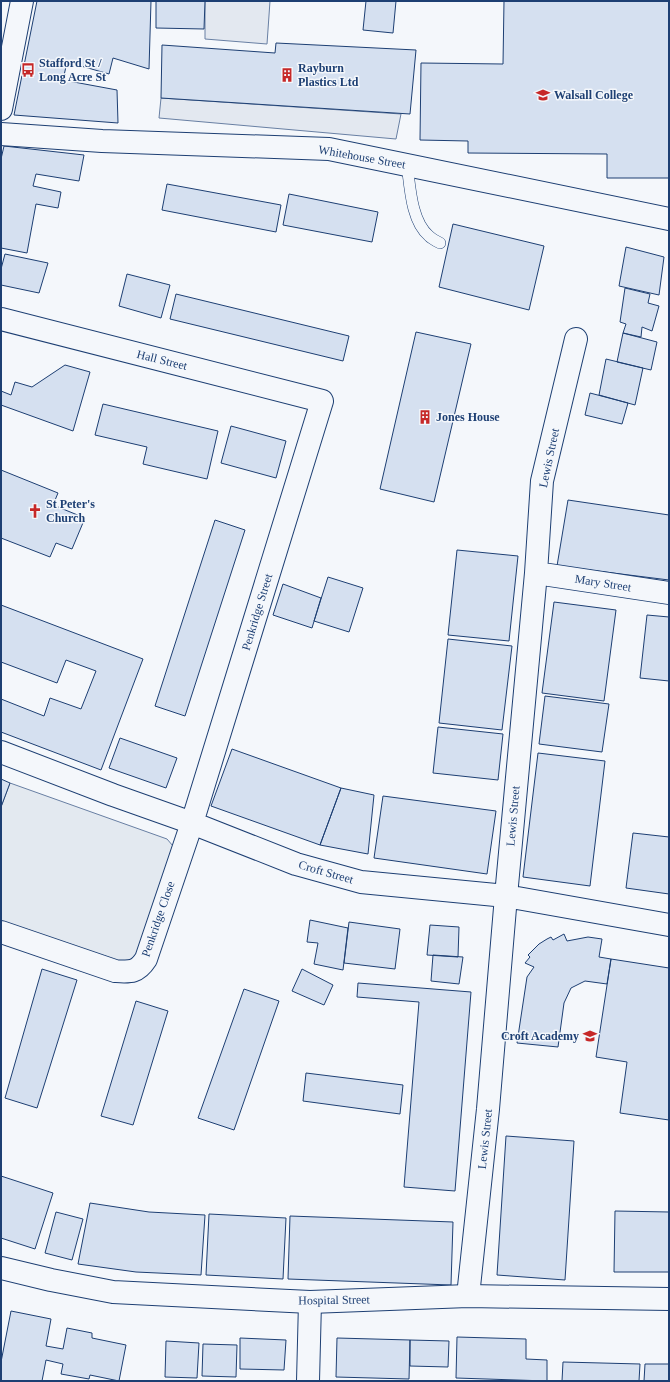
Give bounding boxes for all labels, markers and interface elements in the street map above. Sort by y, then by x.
place label: Stafford St / Long Acre St [39,56,106,84]
place label: Rayburn Plastics Ltd [298,61,359,89]
bus stop icon: Stafford St / Long Acre St [20,62,36,78]
building icon: Rayburn Plastics Ltd [279,67,295,83]
school or university icon: Walsall College [535,87,551,103]
place label: Walsall College [554,88,634,102]
street label: Whitehouse Street [317,142,407,172]
street label: Hall Street [135,347,189,373]
building icon: Jones House [417,409,433,425]
place label: Jones House [436,410,500,424]
street label: Lewis Street [536,426,562,489]
place label: St Peter's Church [46,497,95,525]
church icon: St Peter's Church [27,503,43,519]
street label: Penkridge Street [239,571,276,652]
street label: Mary Street [574,572,633,594]
street label: Lewis Street [503,785,523,847]
street label: Croft Street [297,858,356,887]
street label: Penkridge Close [139,879,177,959]
school or university icon: Croft Academy [582,1028,598,1044]
place label: Croft Academy [501,1029,579,1043]
street label: Lewis Street [475,1108,495,1170]
street label: Hospital Street [298,1292,371,1308]

